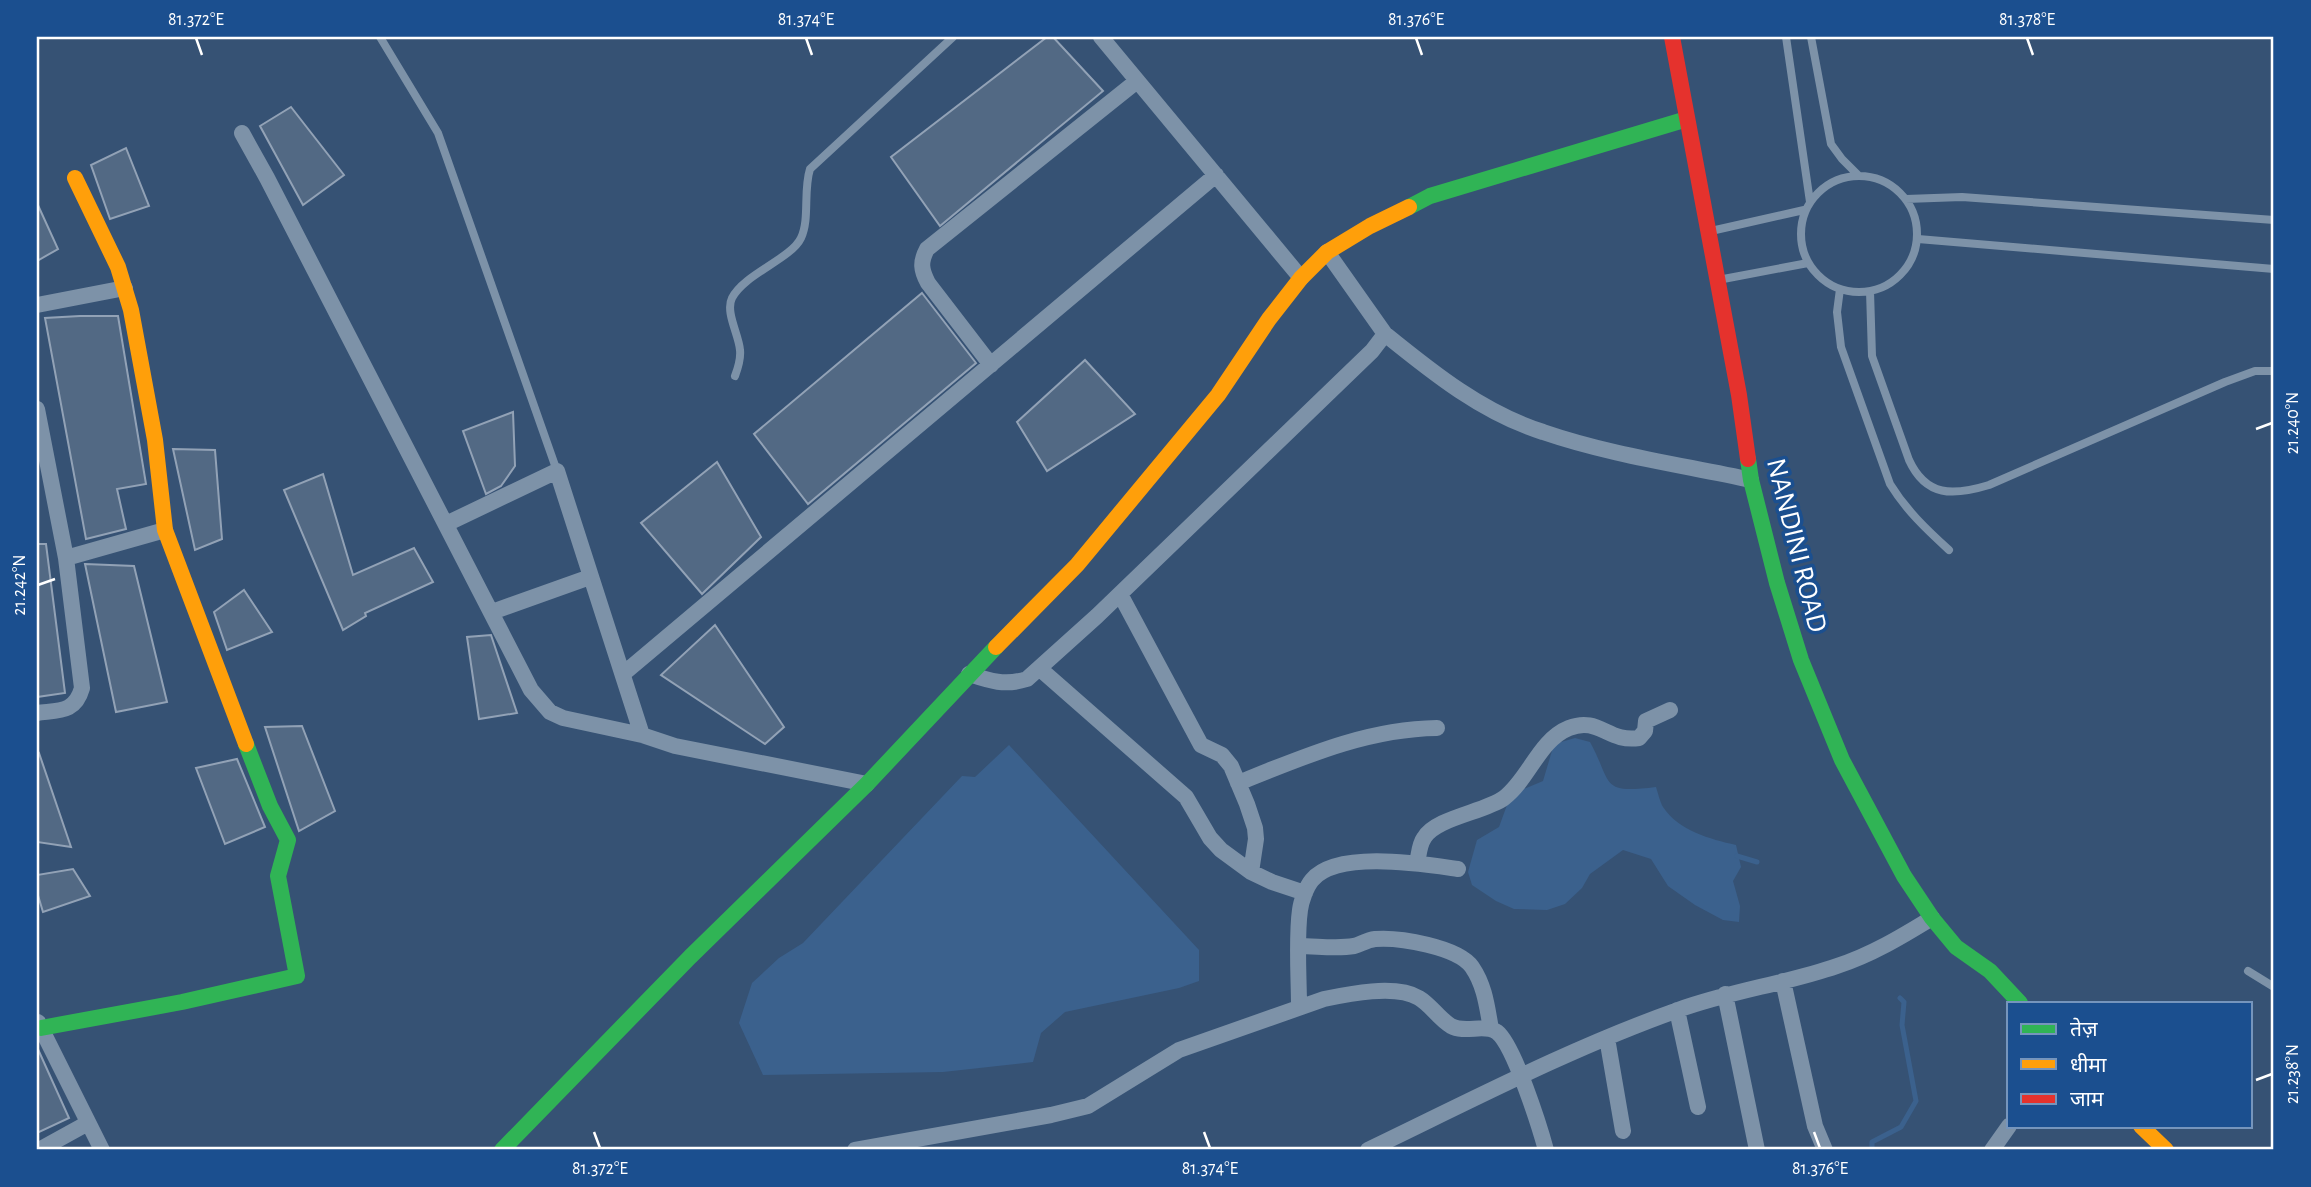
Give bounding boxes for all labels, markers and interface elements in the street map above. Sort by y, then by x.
text: 81.372°E [168,11,224,29]
text: 81.374°E [778,11,835,29]
text: 81.376°E [1388,11,1444,29]
text: 81.378°E [1999,11,2055,29]
text: 21.240°N [2284,392,2302,454]
street label: NANDINI ROAD [1761,456,1831,635]
text: 21.242°N [11,554,29,616]
legend [2007,1002,2252,1128]
text: तेज़ [2070,1017,2098,1040]
text: 21.238°N [2284,1044,2302,1104]
text: धीमा [2070,1053,2107,1076]
text: जाम [2070,1089,2104,1110]
text: 81.372°E [572,1160,628,1178]
text: 81.374°E [1182,1160,1239,1178]
text: 81.376°E [1792,1160,1848,1178]

